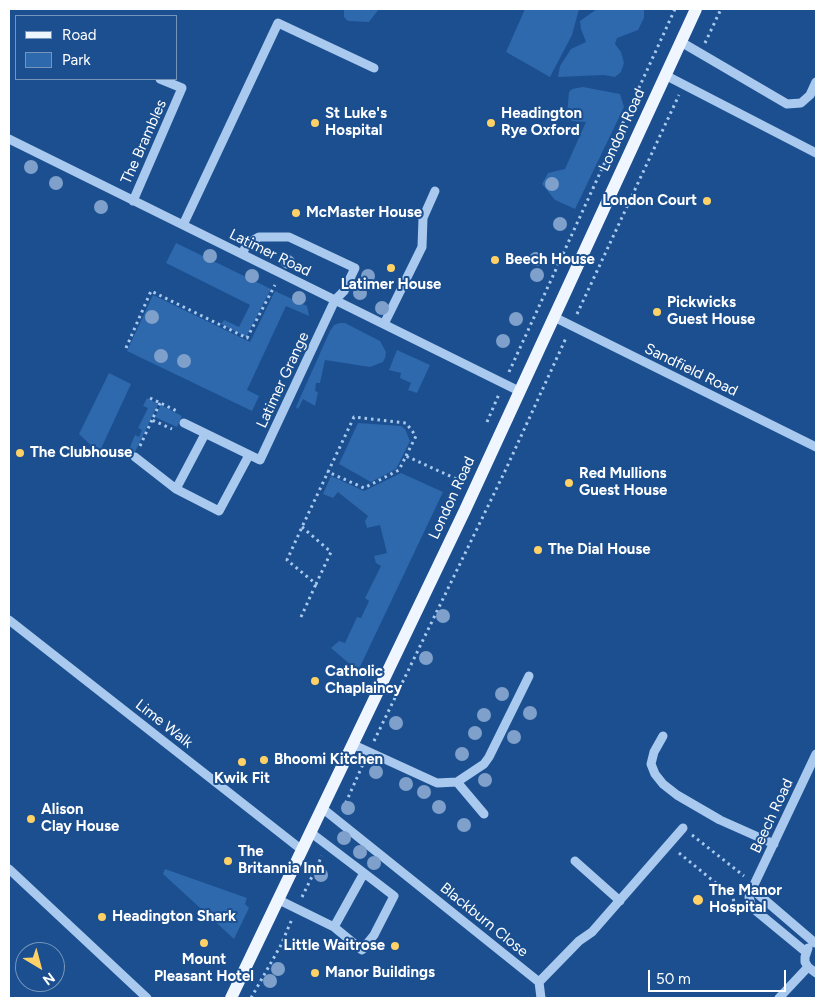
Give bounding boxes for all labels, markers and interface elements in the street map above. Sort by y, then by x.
legend [15,15,178,80]
text: Road [62,26,97,44]
text: Park [62,51,91,69]
street label: London Road [595,86,649,174]
street label: The Brambles [117,97,171,187]
place label: St Luke's Hospital [325,105,387,140]
place label: Headington Rye Oxford [501,105,582,140]
marker: St Luke's Hospital [309,117,321,129]
marker: Headington Rye Oxford [485,117,497,129]
place label: London Court [602,192,697,210]
marker: London Court [701,195,713,207]
place label: McMaster House [306,204,422,222]
marker: McMaster House [290,207,302,219]
street label: Latimer Road [226,225,314,281]
place label: Beech House [505,251,595,269]
marker: Beech House [489,254,501,266]
marker: Latimer House [385,262,397,274]
place label: Latimer House [341,276,441,294]
place label: Pickwicks Guest House [667,294,755,329]
marker: Pickwicks Guest House [651,306,663,318]
street label: Latimer Grange [253,329,313,431]
street label: Sandfield Road [641,340,741,400]
place label: The Clubhouse [30,444,132,462]
marker: The Clubhouse [14,447,26,459]
street label: London Road [425,454,479,542]
place label: Red Mullions Guest House [579,465,667,500]
marker: Red Mullions Guest House [563,477,575,489]
place label: The Dial House [548,541,651,559]
marker: The Dial House [532,544,544,556]
place label: Catholic Chaplaincy [325,663,402,698]
marker: Catholic Chaplaincy [309,675,321,687]
street label: Lime Walk [132,696,196,752]
place label: Bhoomi Kitchen [274,751,383,769]
marker: Bhoomi Kitchen [258,754,270,766]
marker: Kwik Fit [236,756,248,768]
place label: Kwik Fit [214,770,270,788]
street label: Beech Road [747,776,797,856]
place label: Alison Clay House [41,801,119,836]
marker: Alison Clay House [25,813,37,825]
place label: The Britannia Inn [238,843,325,878]
marker: The Britannia Inn [222,855,234,867]
street label: Blackburn Close [436,879,532,961]
place label: The Manor Hospital [709,882,782,917]
marker: The Manor Hospital [691,893,705,907]
place label: Headington Shark [112,908,236,926]
marker: Headington Shark [96,911,108,923]
marker: Mount Pleasant Hotel [198,937,210,949]
place label: Little Waitrose [284,937,385,955]
marker: Little Waitrose [389,940,401,952]
north arrow [15,942,65,992]
place label: Mount Pleasant Hotel [154,951,254,986]
scale bar [650,960,788,992]
place label: Manor Buildings [325,964,435,982]
marker: Manor Buildings [309,967,321,979]
text: N [39,969,58,989]
text: 50 m [656,970,691,988]

